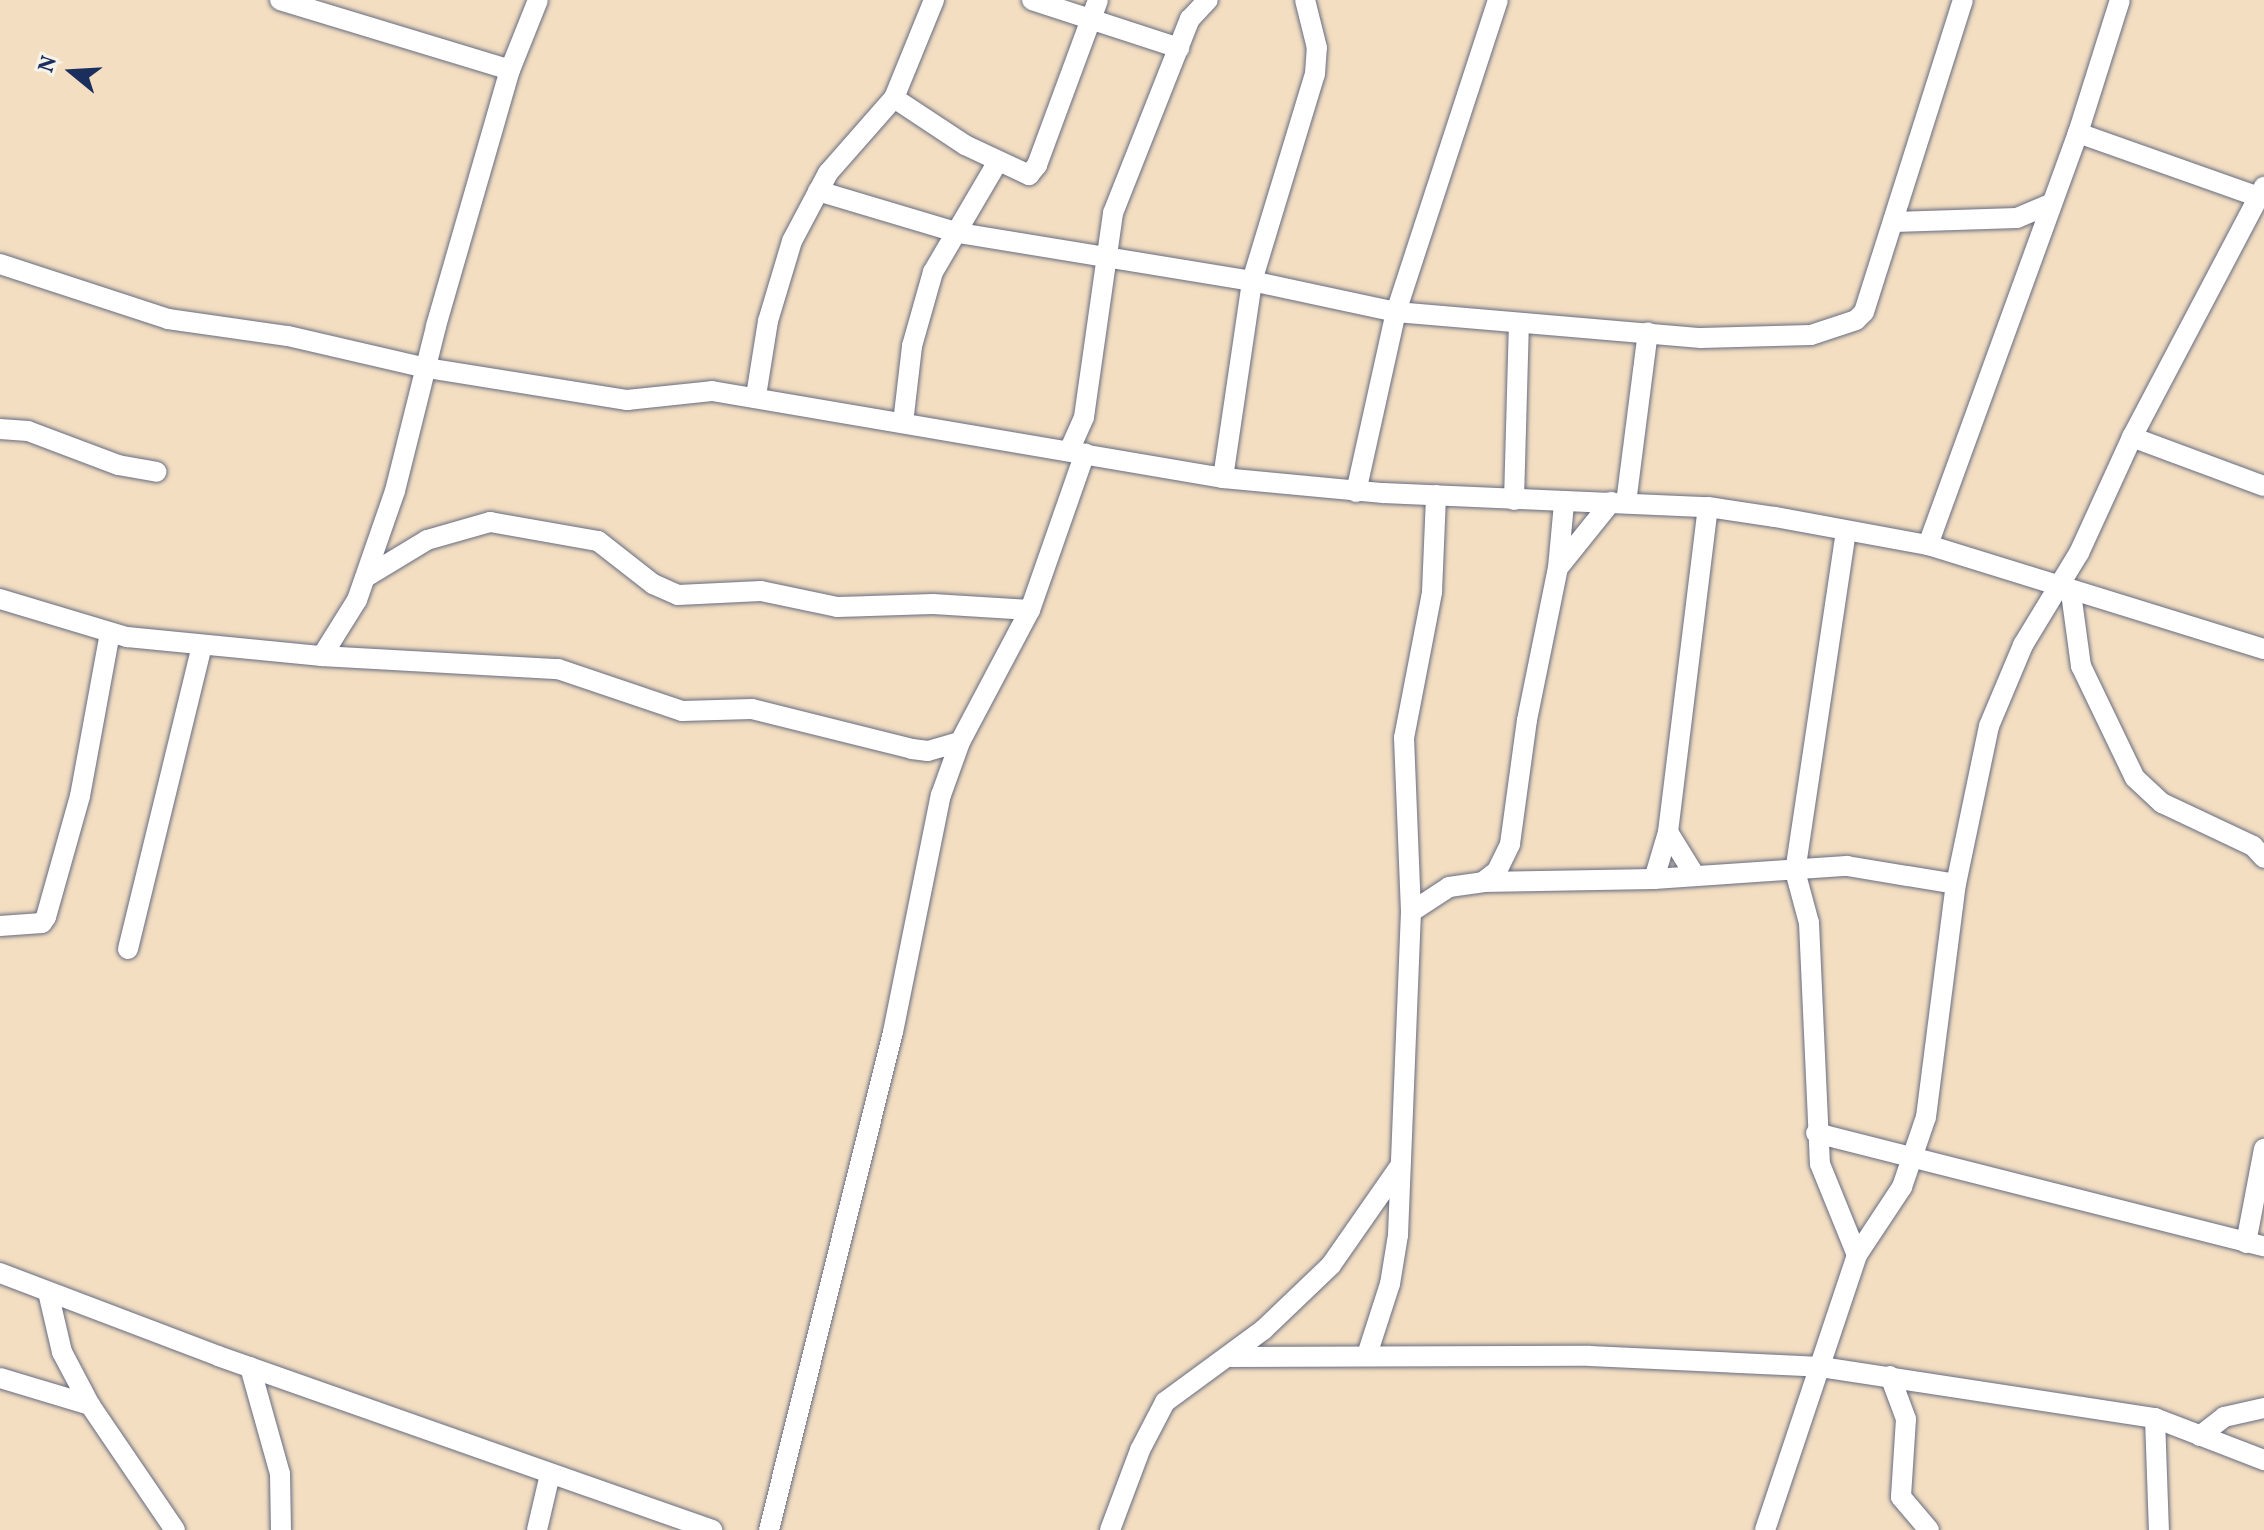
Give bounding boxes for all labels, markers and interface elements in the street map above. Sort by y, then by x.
north arrow [32,32,112,112]
text: N [31,52,66,77]

